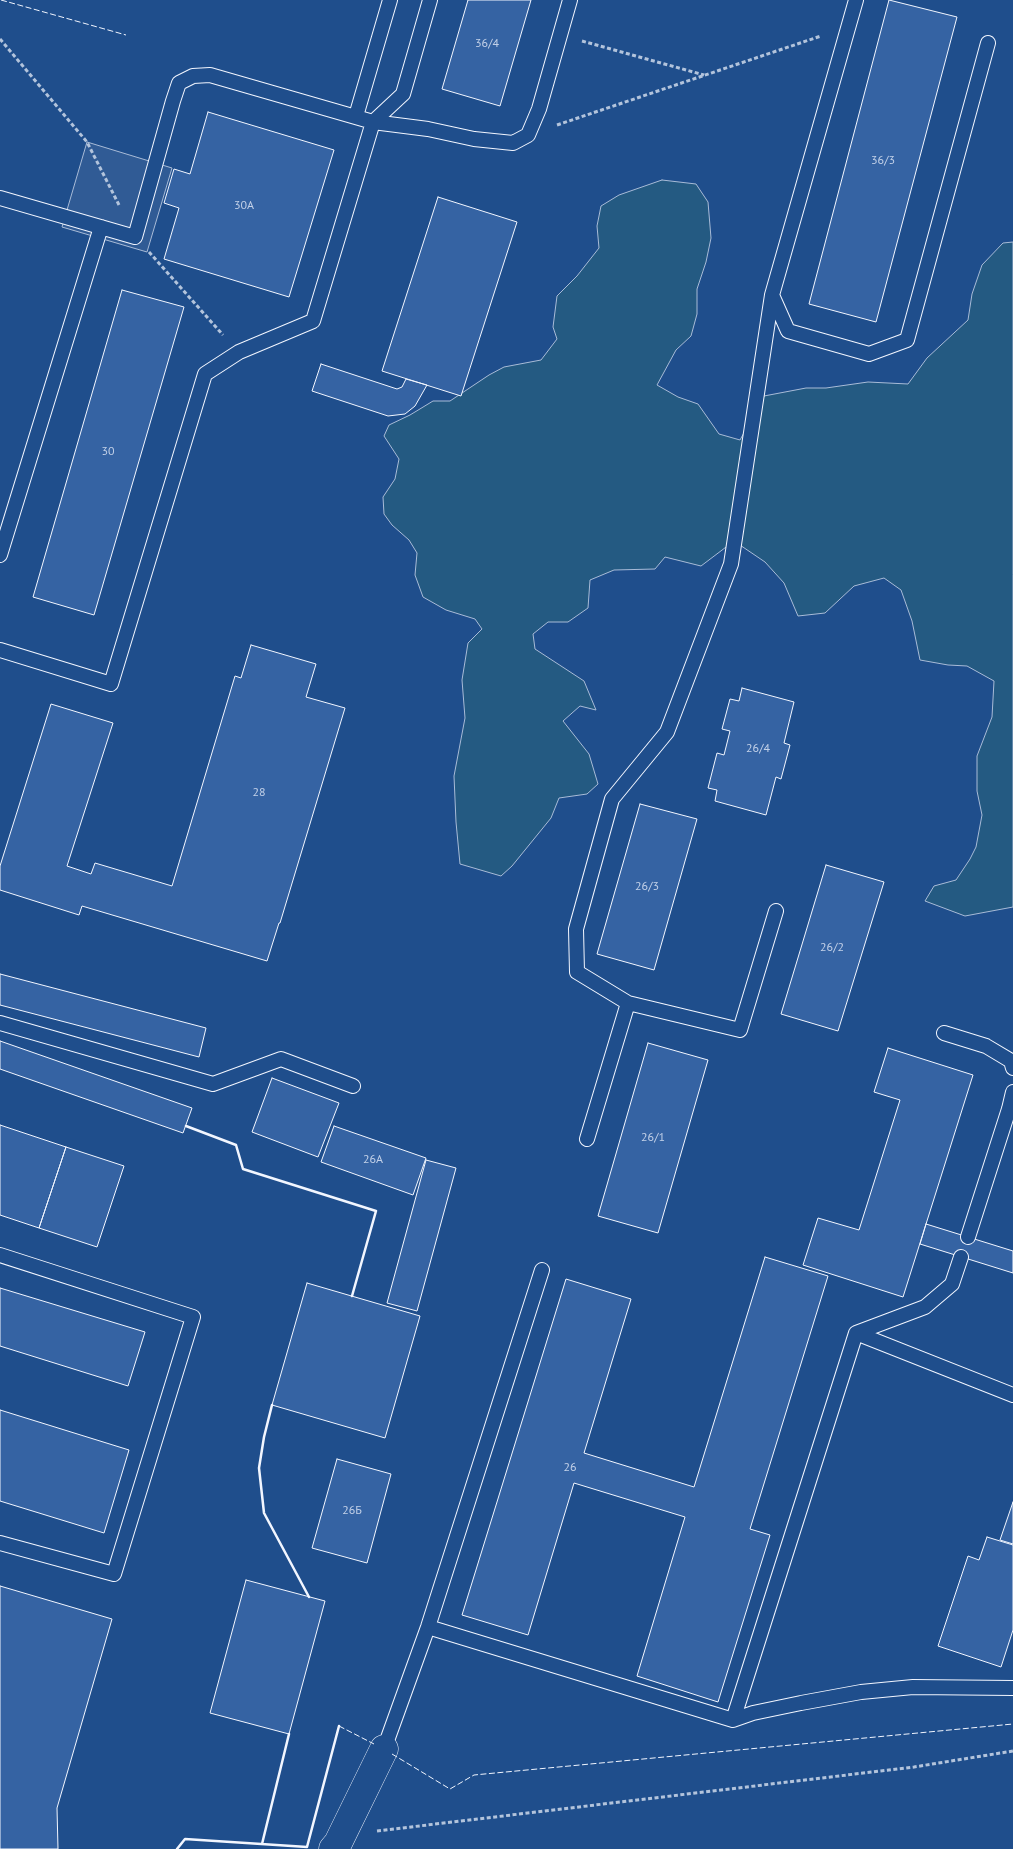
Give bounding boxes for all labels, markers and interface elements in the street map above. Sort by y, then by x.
house number: 36/4 [475,37,499,51]
house number: 36/3 [871,154,895,168]
house number: 30А [234,199,254,213]
house number: 30 [101,445,115,459]
house number: 26/4 [746,742,770,756]
house number: 28 [252,786,266,800]
house number: 26/3 [635,880,659,894]
house number: 26/2 [820,941,844,955]
house number: 26/1 [641,1131,665,1145]
house number: 26А [363,1153,383,1167]
house number: 26 [563,1461,577,1475]
house number: 26Б [342,1504,362,1518]

